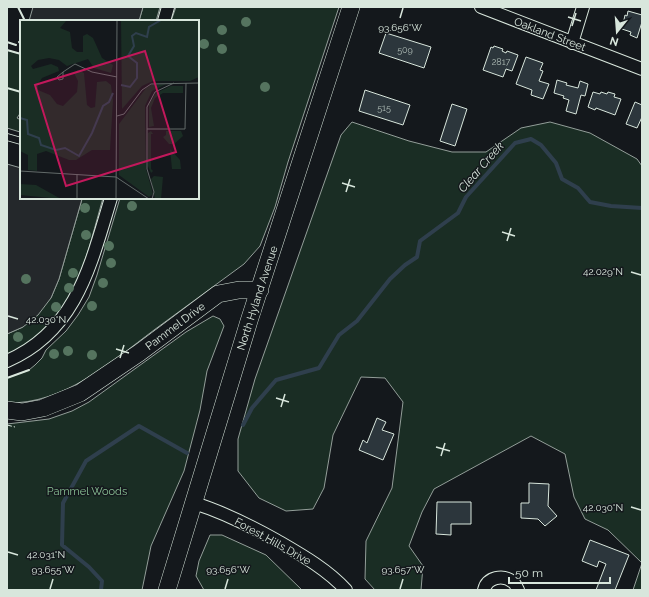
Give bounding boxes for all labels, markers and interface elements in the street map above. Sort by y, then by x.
north arrow [597,12,637,52]
street label: Oakland Street [512,15,588,54]
inset map [20,20,199,199]
text: 93.656°W [378,22,422,33]
text: N [608,34,620,49]
house number: 509 [397,45,413,55]
house number: 2817 [492,57,511,67]
house number: 515 [377,103,391,113]
water label: Clear Creek [455,138,507,195]
street label: North Hyland Avenue [234,244,281,352]
text: 42.029°N [583,266,623,277]
street label: Pammel Drive [143,299,208,353]
text: 42.030°N [26,314,66,325]
park label: Pammel Woods [47,485,127,498]
text: 42.030°N [583,502,623,513]
street label: Forest Hills Drive [232,515,314,568]
text: 42.031°N [27,549,65,560]
scale bar [509,559,610,585]
text: 93.655°W [31,564,75,575]
text: 93.656°W [206,564,250,575]
text: 93.657°W [381,564,425,575]
text: 50 m [515,566,543,580]

